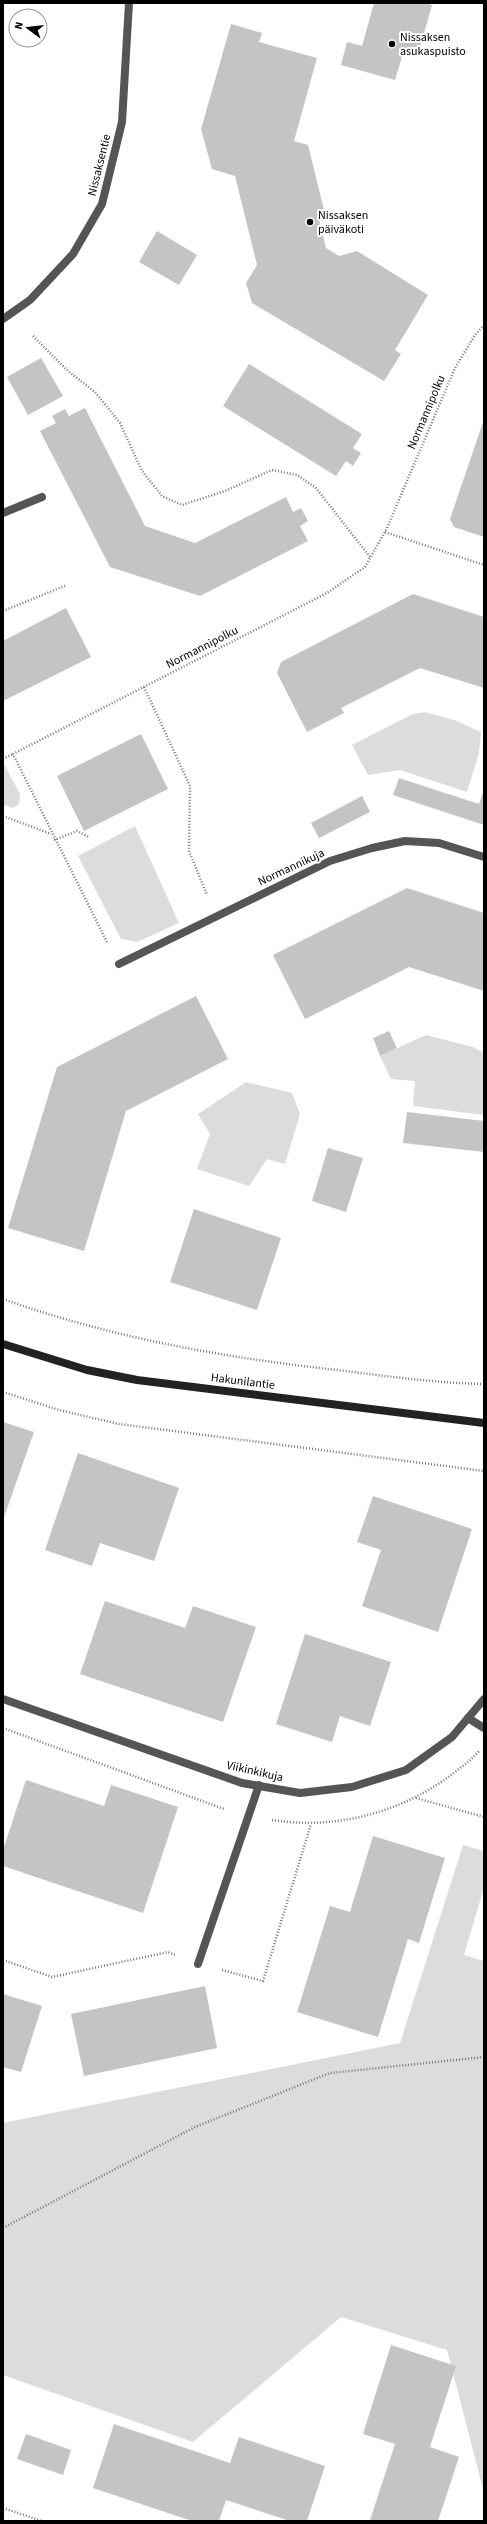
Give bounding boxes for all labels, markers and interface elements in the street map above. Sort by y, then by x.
north arrow [8,8,48,48]
text: N [11,20,27,31]
place label: Nissaksen asukaspuisto [400,29,466,60]
marker: Nissaksen asukaspuisto [387,39,397,49]
street label: Nissaksentie [84,132,115,198]
place label: Nissaksen päiväkoti [318,207,368,238]
marker: Nissaksen päiväkoti [305,217,315,227]
street label: Normannipolku [403,372,450,452]
street label: Normannipolku [163,622,241,673]
street label: Normannikuja [255,845,327,890]
street label: Hakunilantie [210,1369,276,1394]
street label: Viikinkikuja [225,1757,285,1786]

